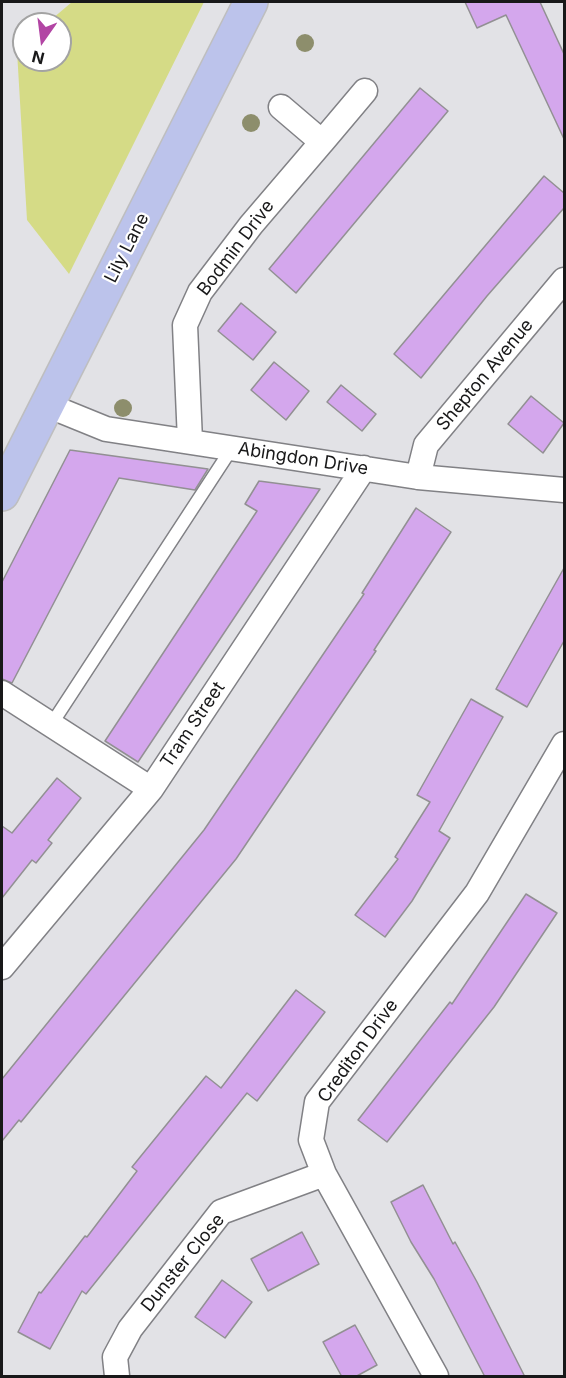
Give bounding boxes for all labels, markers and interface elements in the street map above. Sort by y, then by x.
north arrow [12,12,72,72]
text: N [30,46,46,69]
street label: Bodmin Drive [193,196,279,300]
street label: Lily Lane [100,209,154,287]
street label: Shepton Avenue [432,315,538,435]
street label: Abingdon Drive [236,438,370,480]
street label: Tram Street [156,678,230,772]
street label: Crediton Drive [313,995,403,1107]
street label: Dunster Close [137,1210,229,1316]

